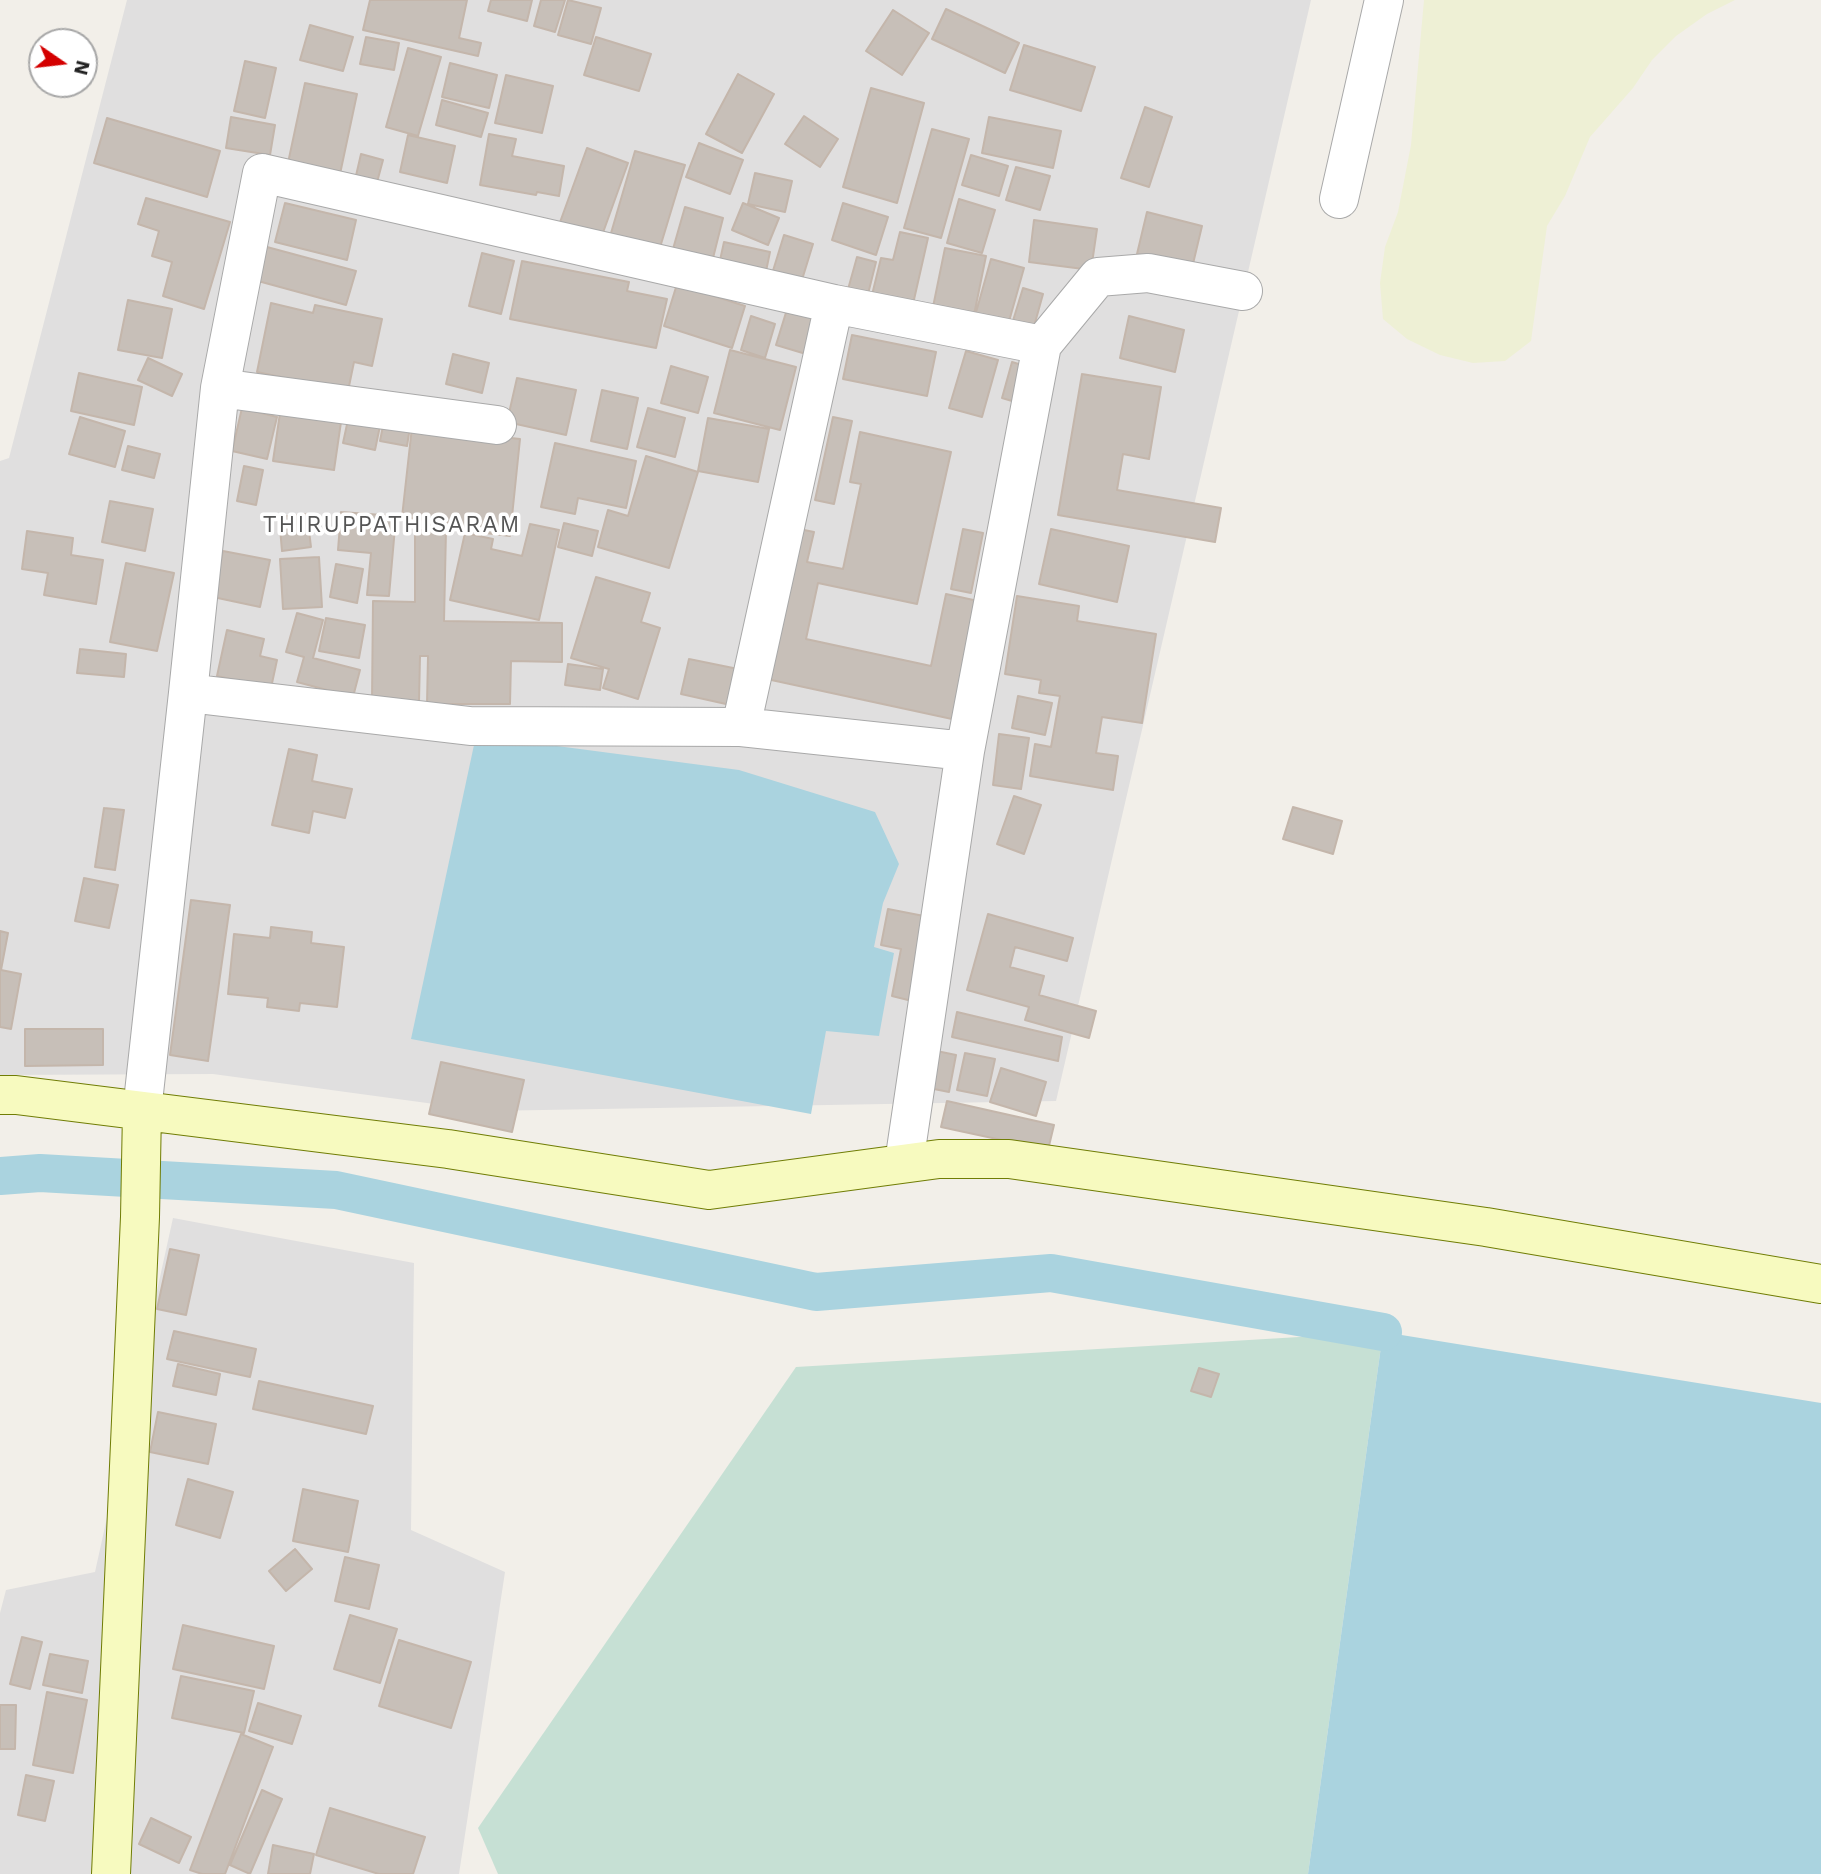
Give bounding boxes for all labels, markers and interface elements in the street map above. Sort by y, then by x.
north arrow [28,28,98,98]
text: N [69,58,95,77]
district label: THIRUPPATHISARAM [265,511,519,539]

